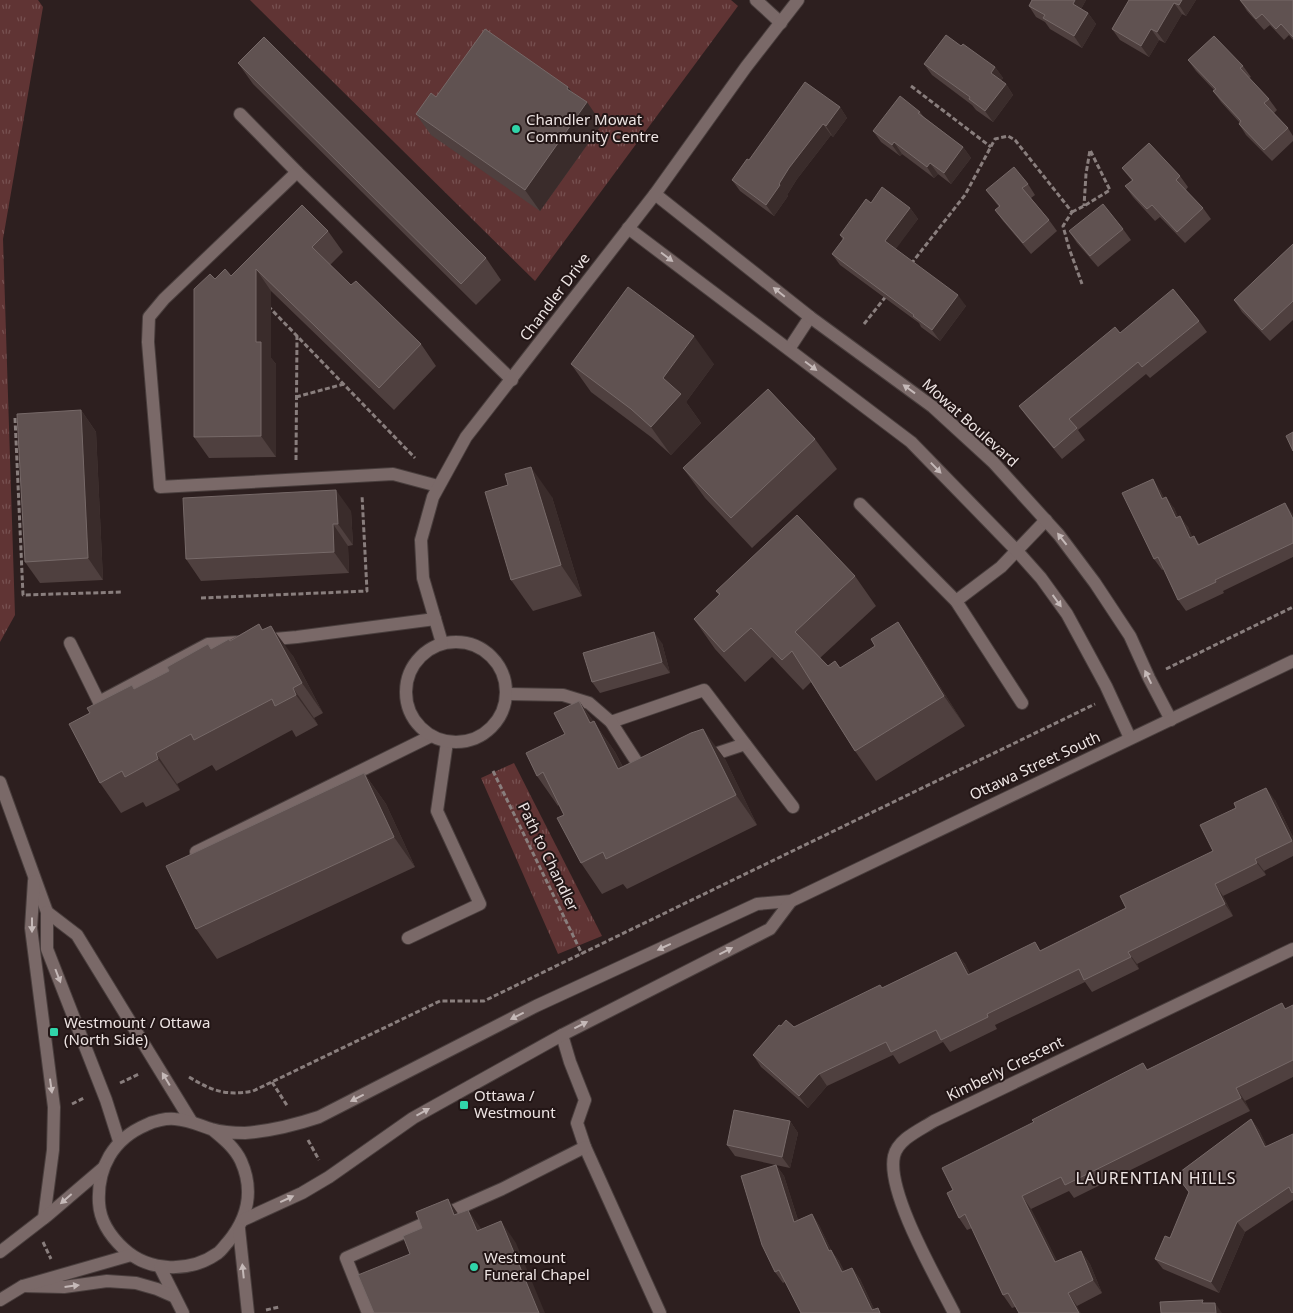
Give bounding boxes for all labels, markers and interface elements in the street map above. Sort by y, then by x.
place label: Chandler Mowat Community Centre [526,109,659,146]
marker: Chandler Mowat Community Centre [510,123,522,135]
street label: Chandler Drive [515,248,594,344]
one-way arrow [660,252,673,263]
one-way arrow [773,287,786,298]
one-way arrow [804,360,817,371]
street label: Mowat Boulevard [918,374,1023,471]
one-way arrow [903,384,916,395]
one-way arrow [930,462,942,474]
one-way arrow [1057,533,1068,546]
one-way arrow [1052,594,1062,608]
one-way arrow [1144,669,1152,684]
street label: Ottawa Street South [966,726,1103,804]
street label: Path to Chandler [514,799,584,914]
one-way arrow [28,917,36,933]
one-way arrow [657,943,671,951]
one-way arrow [719,947,733,955]
one-way arrow [54,969,62,984]
place label: Westmount / Ottawa (North Side) [64,1012,210,1049]
one-way arrow [510,1012,524,1020]
one-way arrow [574,1021,588,1029]
marker: Westmount / Ottawa (North Side) [48,1026,60,1038]
street label: Kimberly Crescent [943,1031,1067,1105]
one-way arrow [161,1073,170,1086]
one-way arrow [48,1078,56,1094]
place label: Ottawa / Westmount [474,1085,556,1122]
one-way arrow [349,1094,364,1102]
marker: Ottawa / Westmount [458,1099,470,1111]
one-way arrow [417,1107,430,1116]
district label: LAURENTIAN HILLS [1075,1167,1237,1189]
one-way arrow [60,1194,73,1205]
one-way arrow [280,1195,294,1203]
place label: Westmount Funeral Chapel [484,1247,590,1284]
marker: Westmount Funeral Chapel [468,1261,480,1273]
one-way arrow [239,1263,247,1279]
one-way arrow [64,1282,80,1290]

